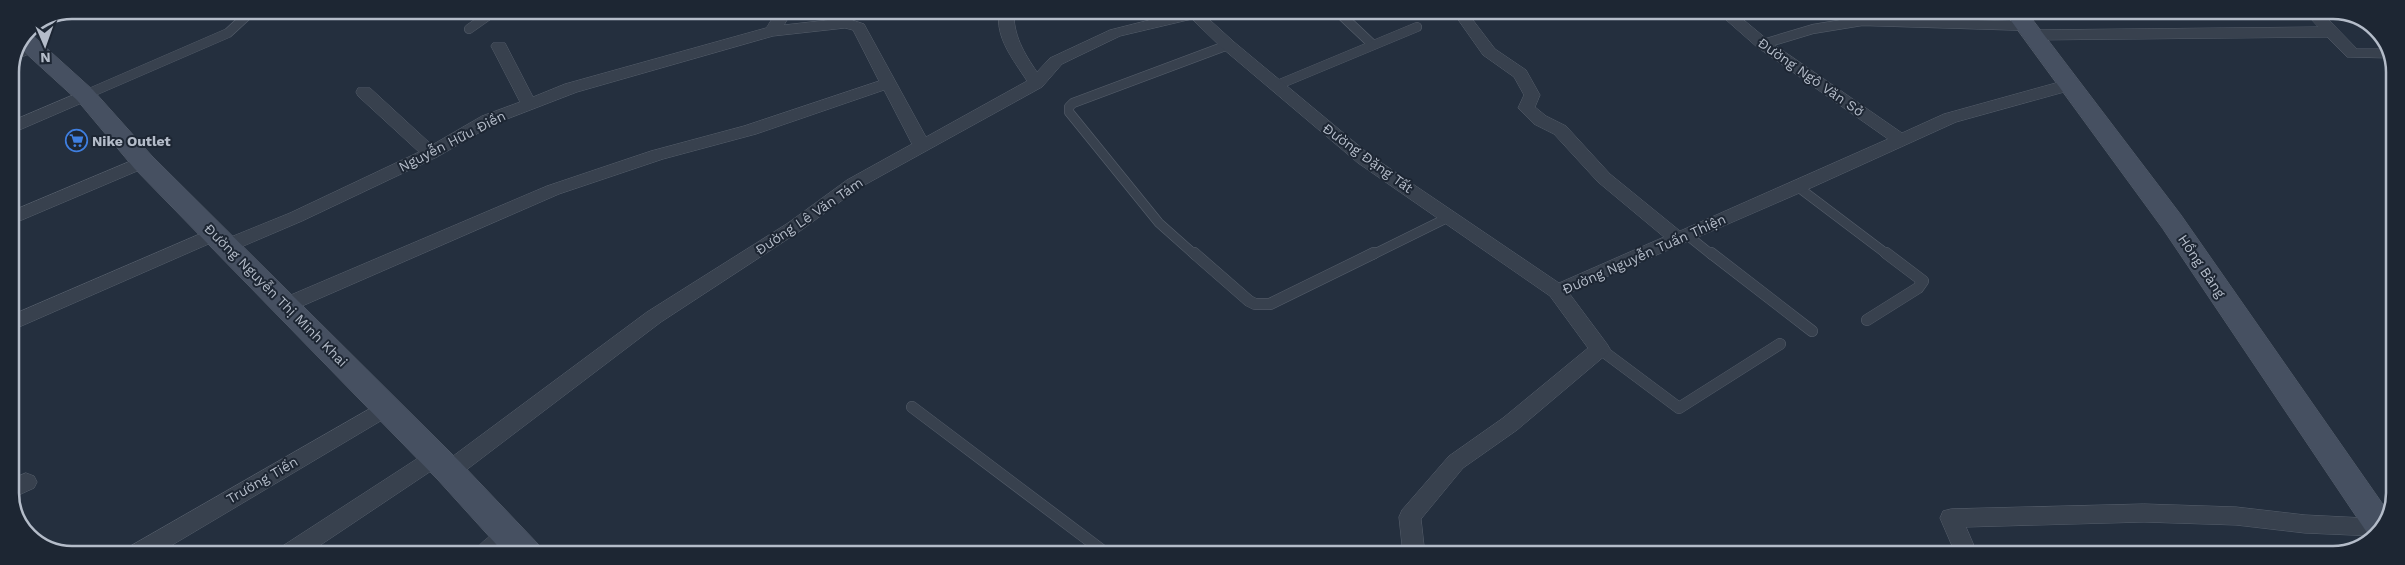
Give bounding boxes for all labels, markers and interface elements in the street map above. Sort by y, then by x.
north arrow [20,20,70,70]
street label: Đường Ngô Văn Sở [1755,34,1867,120]
text: N [40,50,51,66]
street label: Nguyễn Hữu Điền [396,107,508,175]
street label: Đường Đặng Tất [1320,120,1416,196]
supermarket icon: Nike Outlet [64,129,88,153]
place label: Nike Outlet [92,133,171,149]
street label: Đường Lê Văn Tám [752,174,866,258]
street label: Đường Nguyễn Tuấn Thiện [1560,211,1728,297]
street label: Đường Nguyễn Thị Minh Khai [201,220,351,370]
street label: Hồng Bàng [2175,231,2229,301]
street label: Trường Tiến [224,453,300,507]

